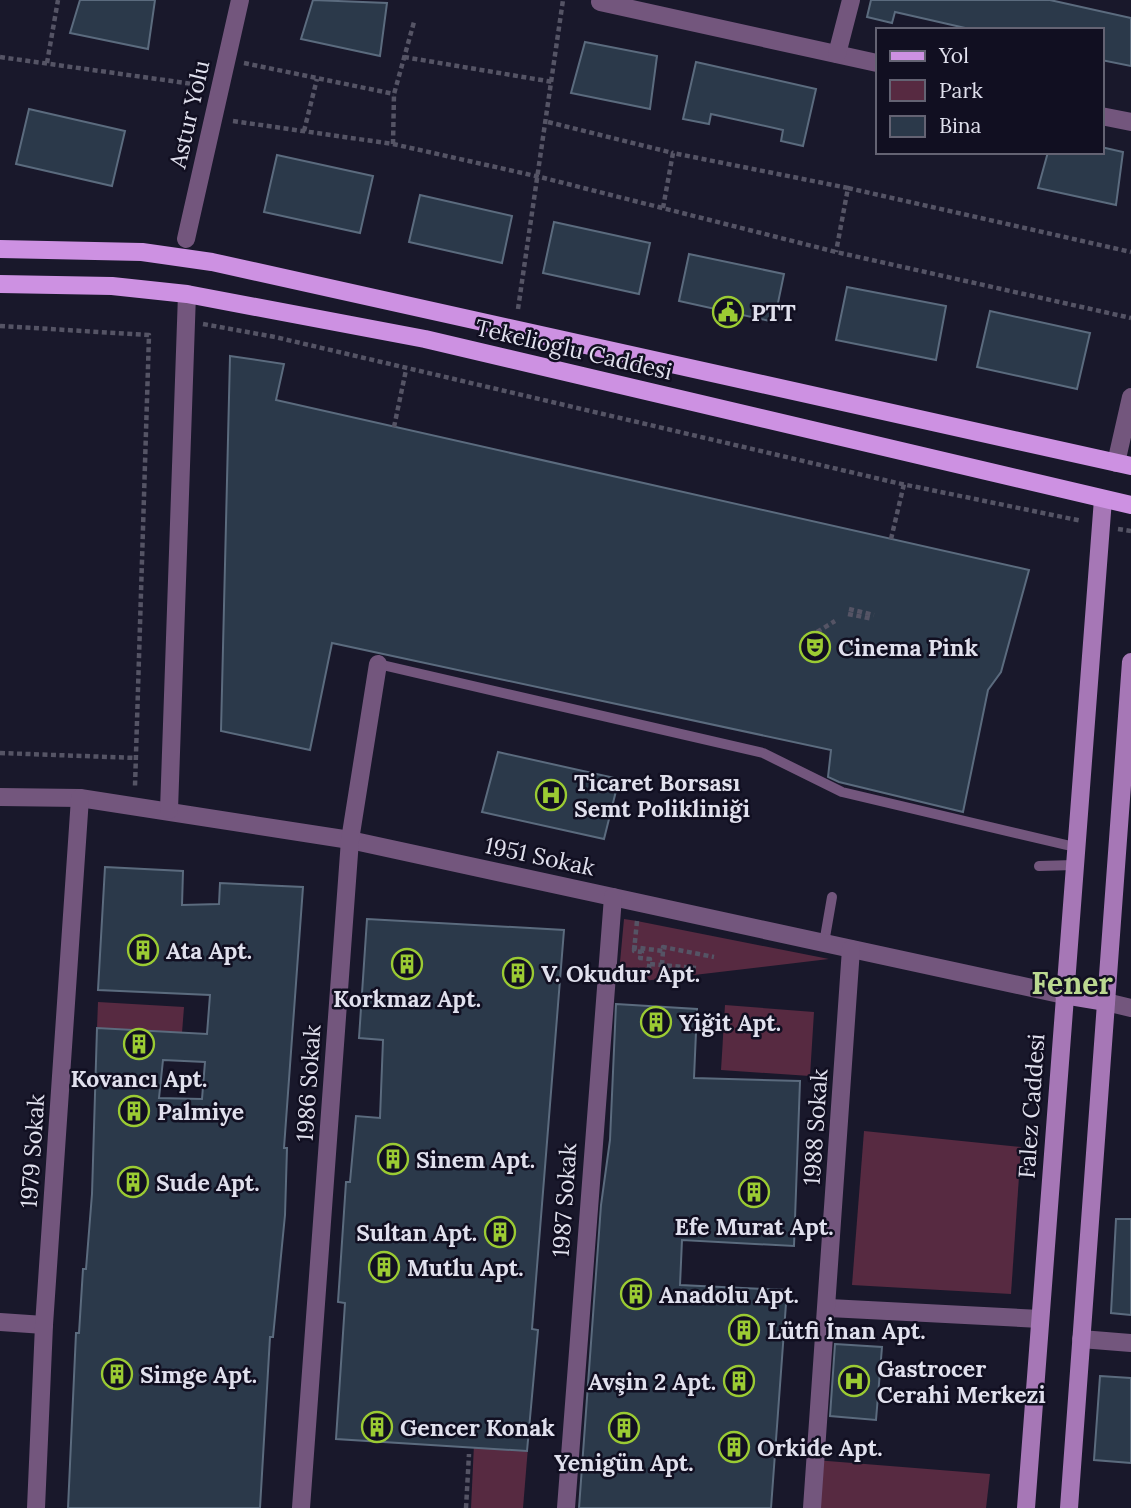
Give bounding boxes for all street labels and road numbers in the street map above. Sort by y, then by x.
street label: Astur Yolu [162,57,216,172]
street label: Tekelioglu Caddesi [473,312,675,386]
street label: 1951 Sokak [482,830,598,882]
street label: 1986 Sokak [289,1023,327,1142]
street label: Falez Caddesi [1011,1033,1051,1179]
street label: 1988 Sokak [796,1067,834,1186]
street label: 1979 Sokak [14,1092,50,1209]
street label: 1987 Sokak [546,1141,582,1258]

